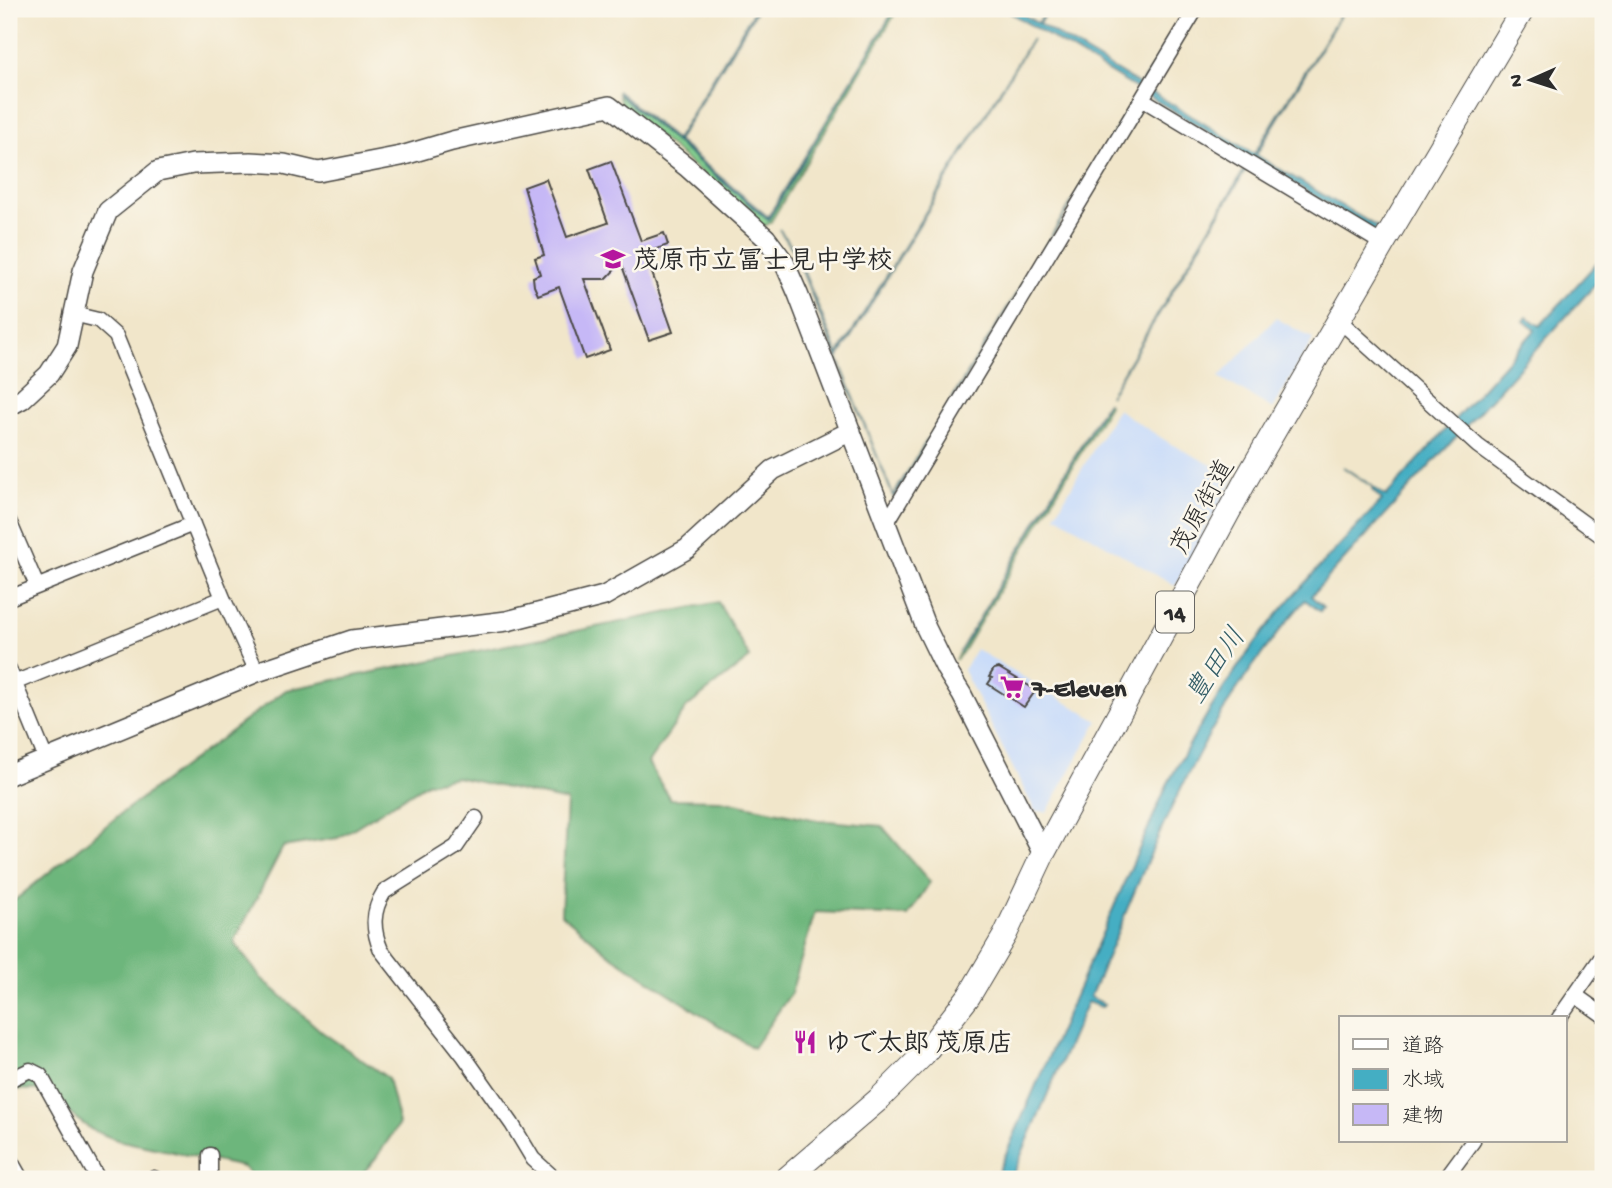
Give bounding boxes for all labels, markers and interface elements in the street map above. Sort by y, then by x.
north arrow [1496,46,1566,116]
text: N [1506,74,1529,88]
school or university icon: 茂原市立冨士見中学校 [599,245,627,273]
place label: 茂原市立冨士見中学校 [633,246,893,279]
street label: 茂原街道 [1164,454,1244,561]
road number: 14 [1156,592,1194,632]
water label: 豊田川 [1180,622,1255,711]
supermarket icon: 7-Eleven [998,673,1026,701]
place label: 7-Eleven [1030,676,1127,707]
legend [1339,1016,1566,1142]
restaurant icon: ゆで太郎 茂原店 [791,1028,819,1056]
place label: ゆで太郎 茂原店 [825,1029,1013,1062]
text: 道路 [1402,1035,1444,1061]
text: 水域 [1402,1069,1444,1095]
text: 建物 [1402,1105,1444,1131]

